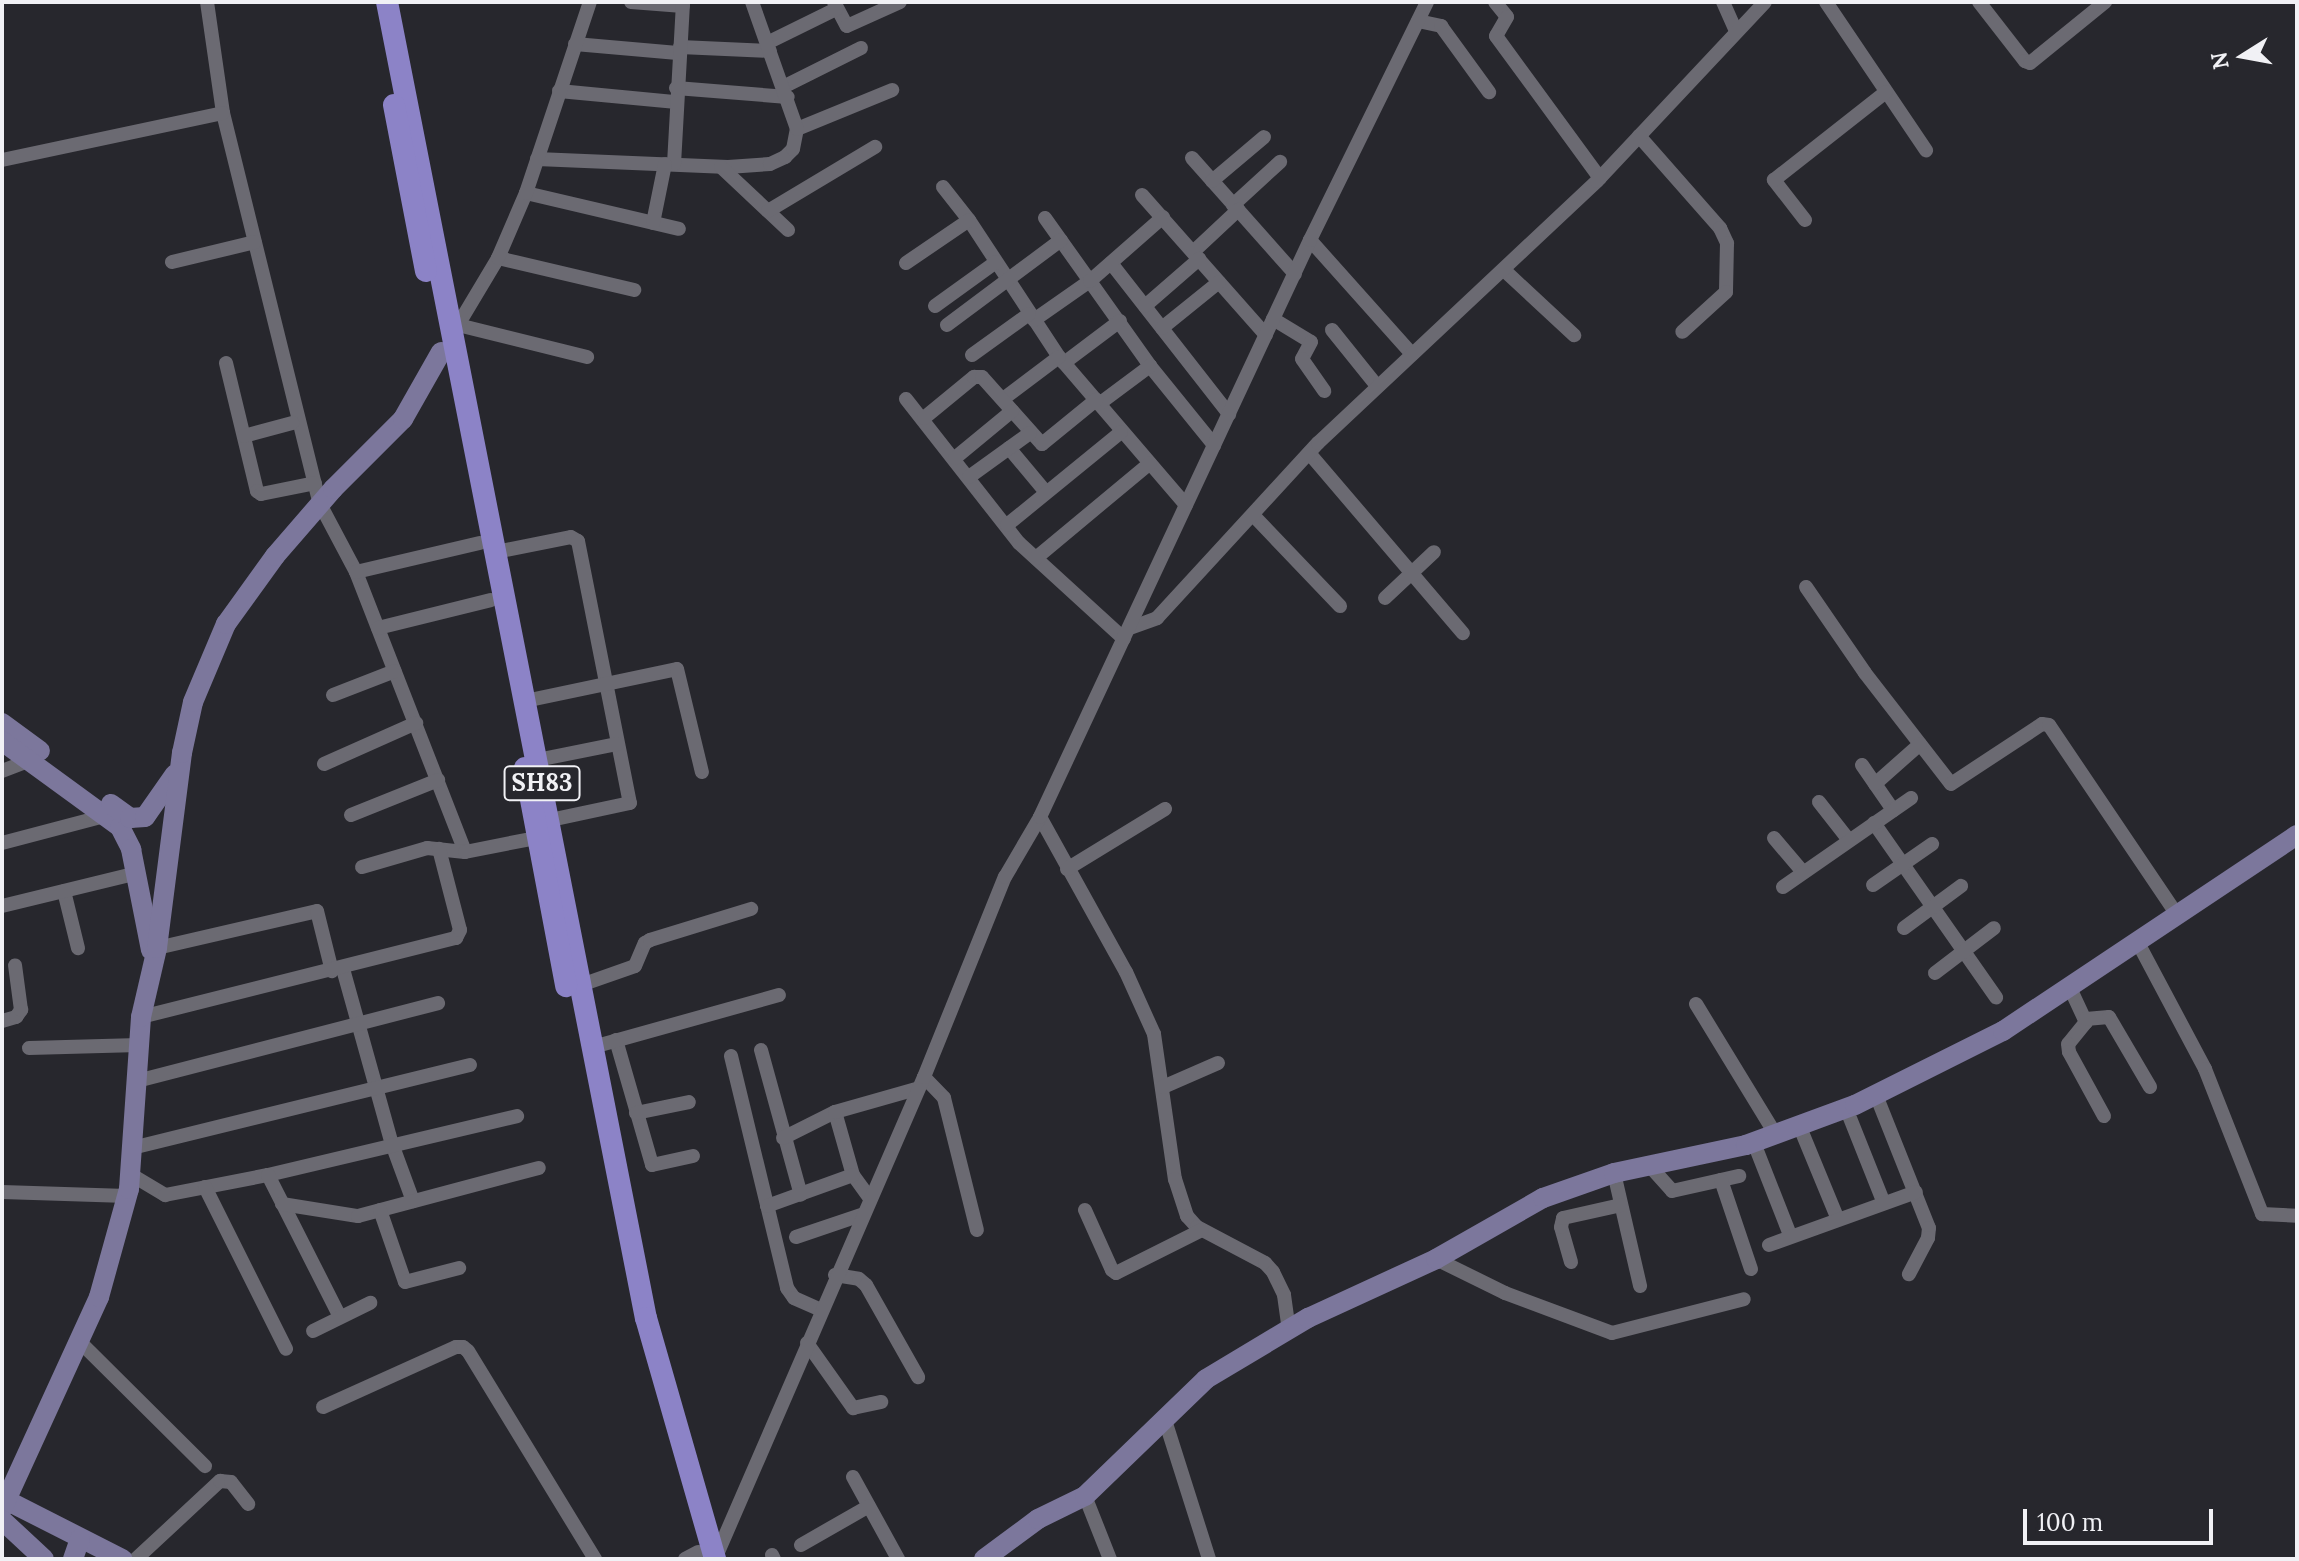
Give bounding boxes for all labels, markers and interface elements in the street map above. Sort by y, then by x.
north arrow [2203,16,2283,96]
text: N [2204,50,2235,72]
road number: SH83 [502,763,582,803]
scale bar [2027,1493,2217,1543]
text: 100 m [2037,1507,2103,1538]

